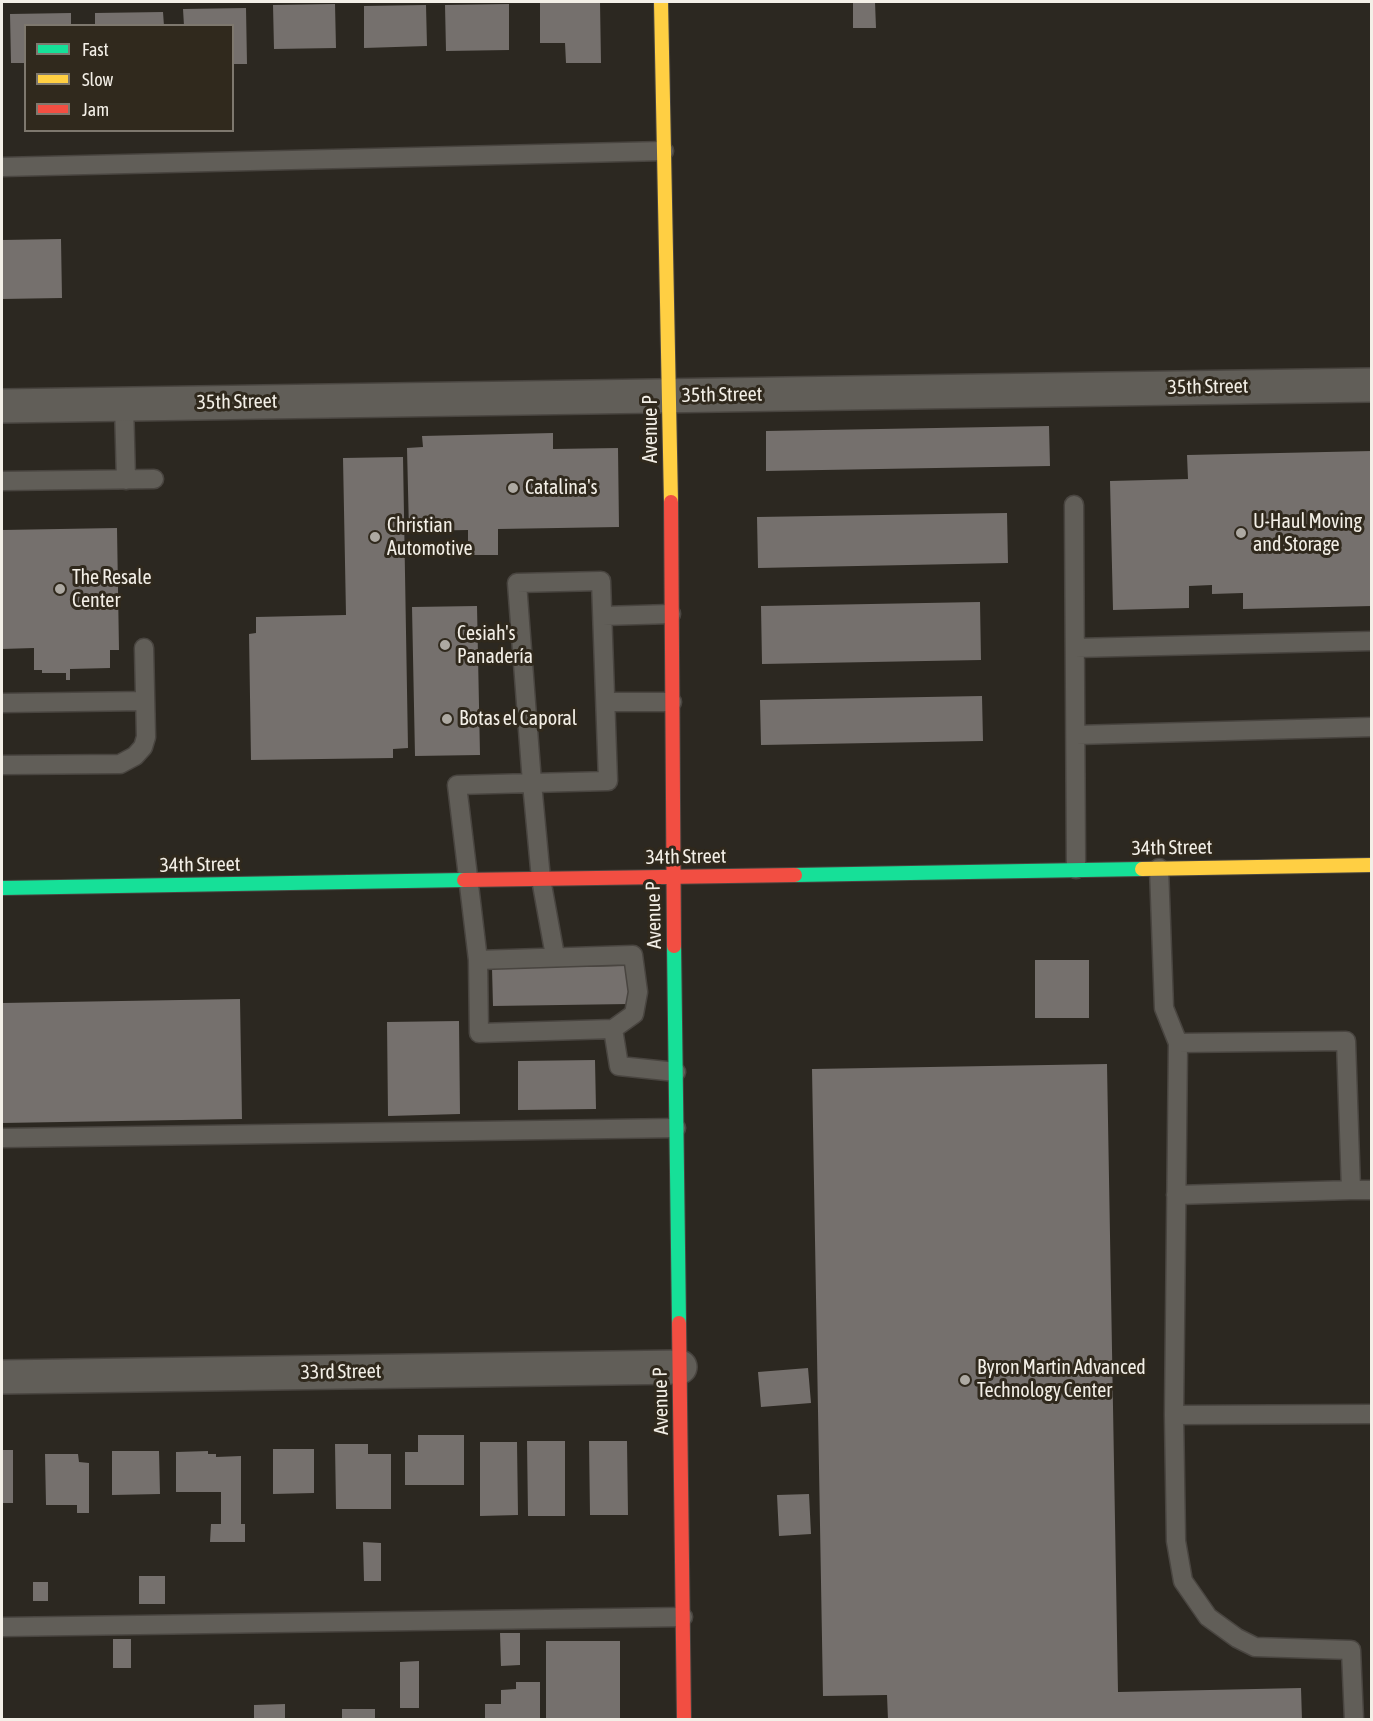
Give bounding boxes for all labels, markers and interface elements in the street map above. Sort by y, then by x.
legend [24,24,234,132]
text: Fast [82,39,109,60]
text: Slow [82,69,113,90]
text: Jam [82,99,109,120]
street label: 35th Street [1167,374,1249,400]
street label: 35th Street [681,382,763,408]
street label: 35th Street [196,389,278,415]
street label: Avenue P [639,395,663,463]
place label: Catalina's [525,476,598,500]
marker: Catalina's [506,481,520,495]
place label: U-Haul Moving and Storage [1253,510,1362,557]
place label: Christian Automotive [387,514,473,561]
marker: U-Haul Moving and Storage [1234,526,1248,540]
marker: Christian Automotive [368,530,382,544]
place label: The Resale Center [72,566,152,613]
marker: The Resale Center [53,582,67,596]
place label: Cesiah's Panadería [457,622,533,669]
marker: Cesiah's Panadería [438,638,452,652]
place label: Botas el Caporal [459,707,577,731]
marker: Botas el Caporal [440,712,454,726]
street label: 34th Street [1131,835,1213,861]
street label: 34th Street [645,844,727,870]
street label: 34th Street [159,852,241,878]
street label: Avenue P [641,881,667,949]
place label: Byron Martin Advanced Technology Center [977,1356,1146,1403]
street label: 33rd Street [300,1359,382,1385]
street label: Avenue P [648,1367,674,1435]
marker: Byron Martin Advanced Technology Center [958,1373,972,1387]

